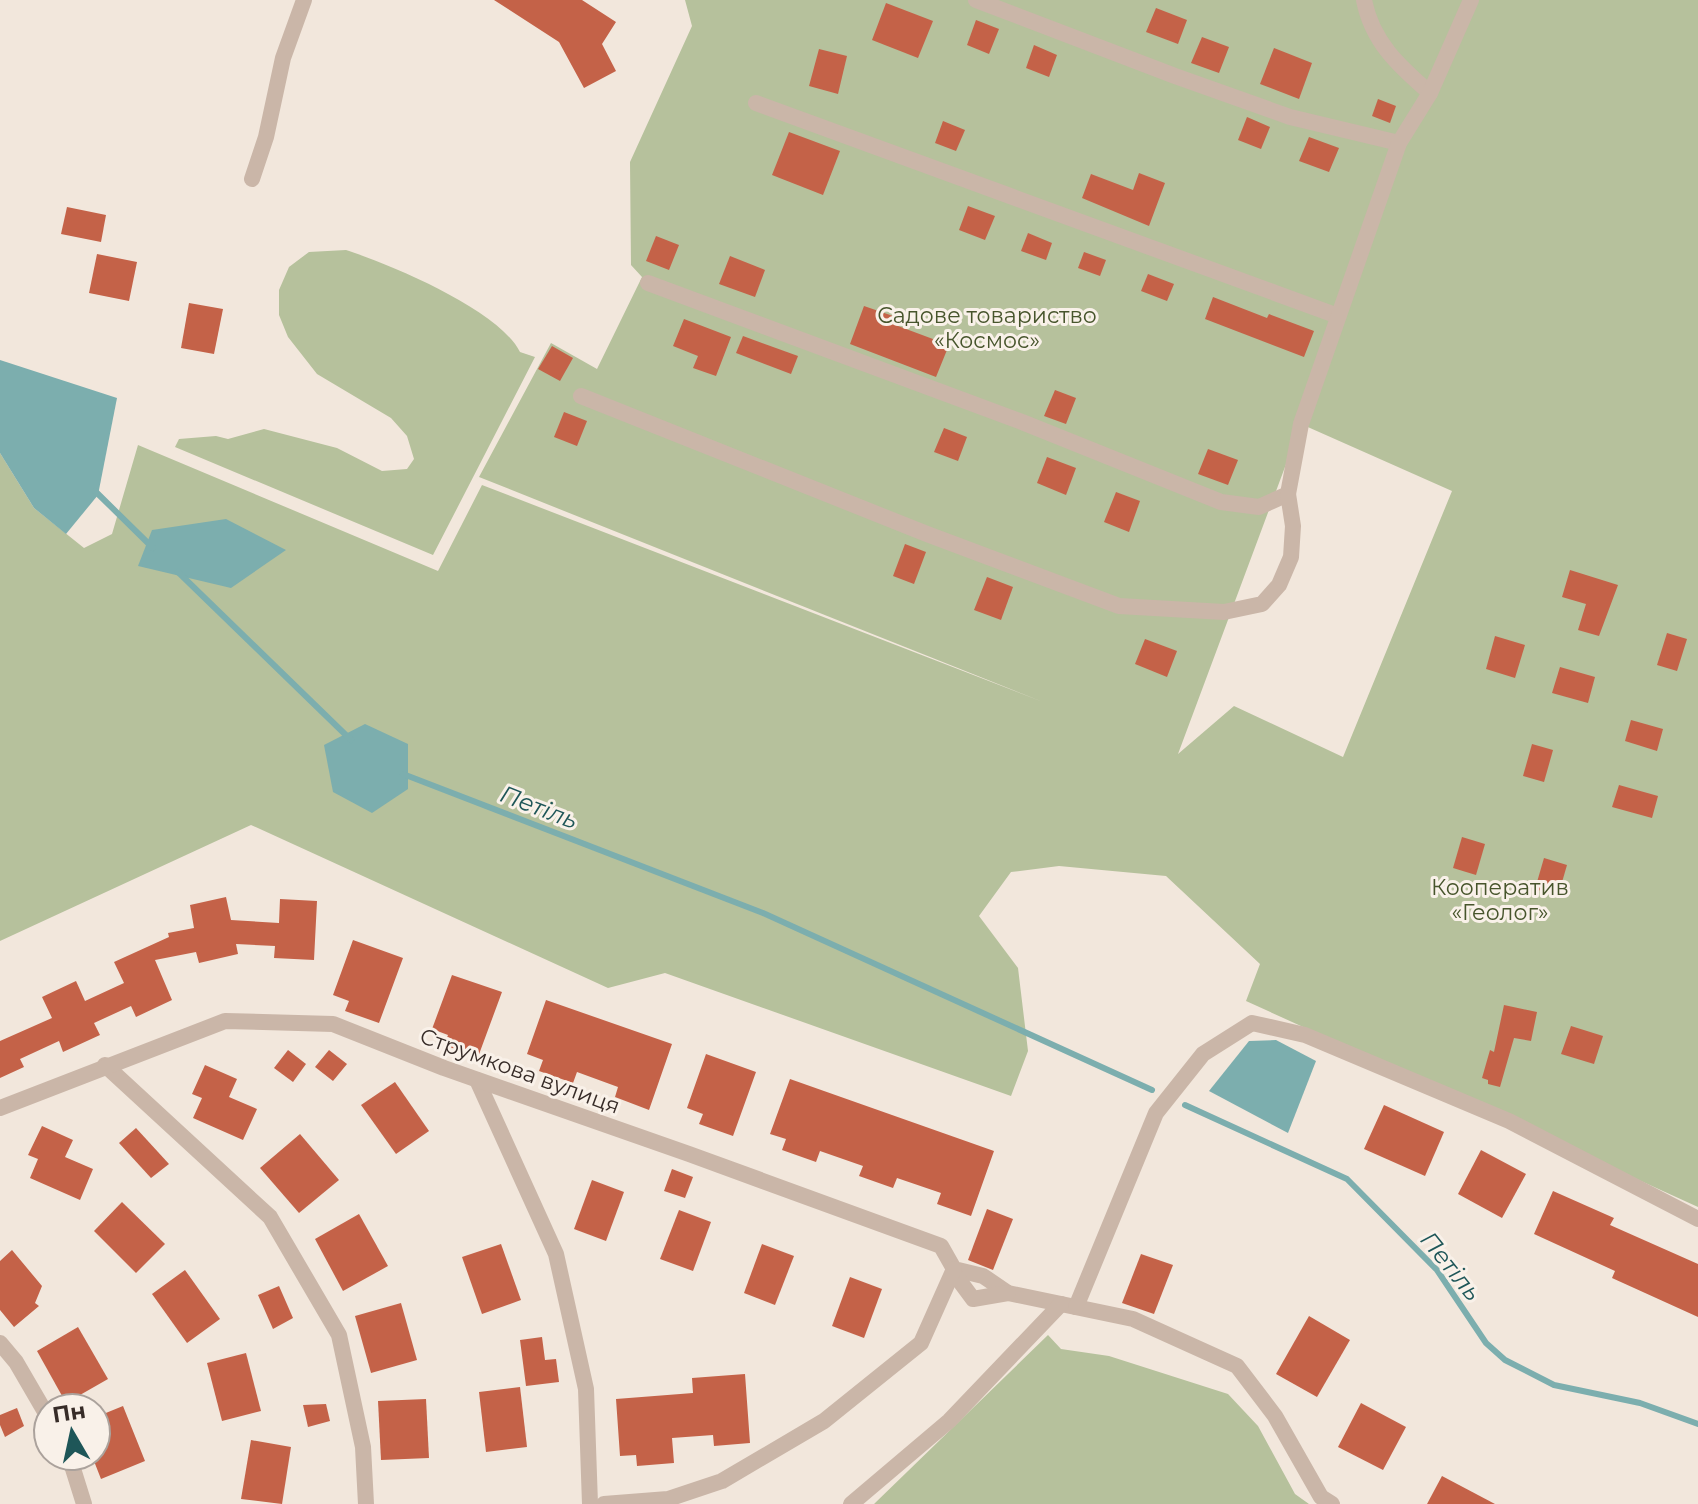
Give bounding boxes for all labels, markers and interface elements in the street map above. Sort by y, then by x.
park label: Садове товариство «Космос» [877,302,1097,354]
water label: Петіль [496,779,582,835]
park label: Кооператив «Геолог» [1431,874,1569,926]
street label: Струмкова вулиця [416,1022,624,1120]
water label: Петіль [1414,1225,1488,1307]
north arrow [32,1392,112,1472]
text: Пн [50,1397,87,1429]

